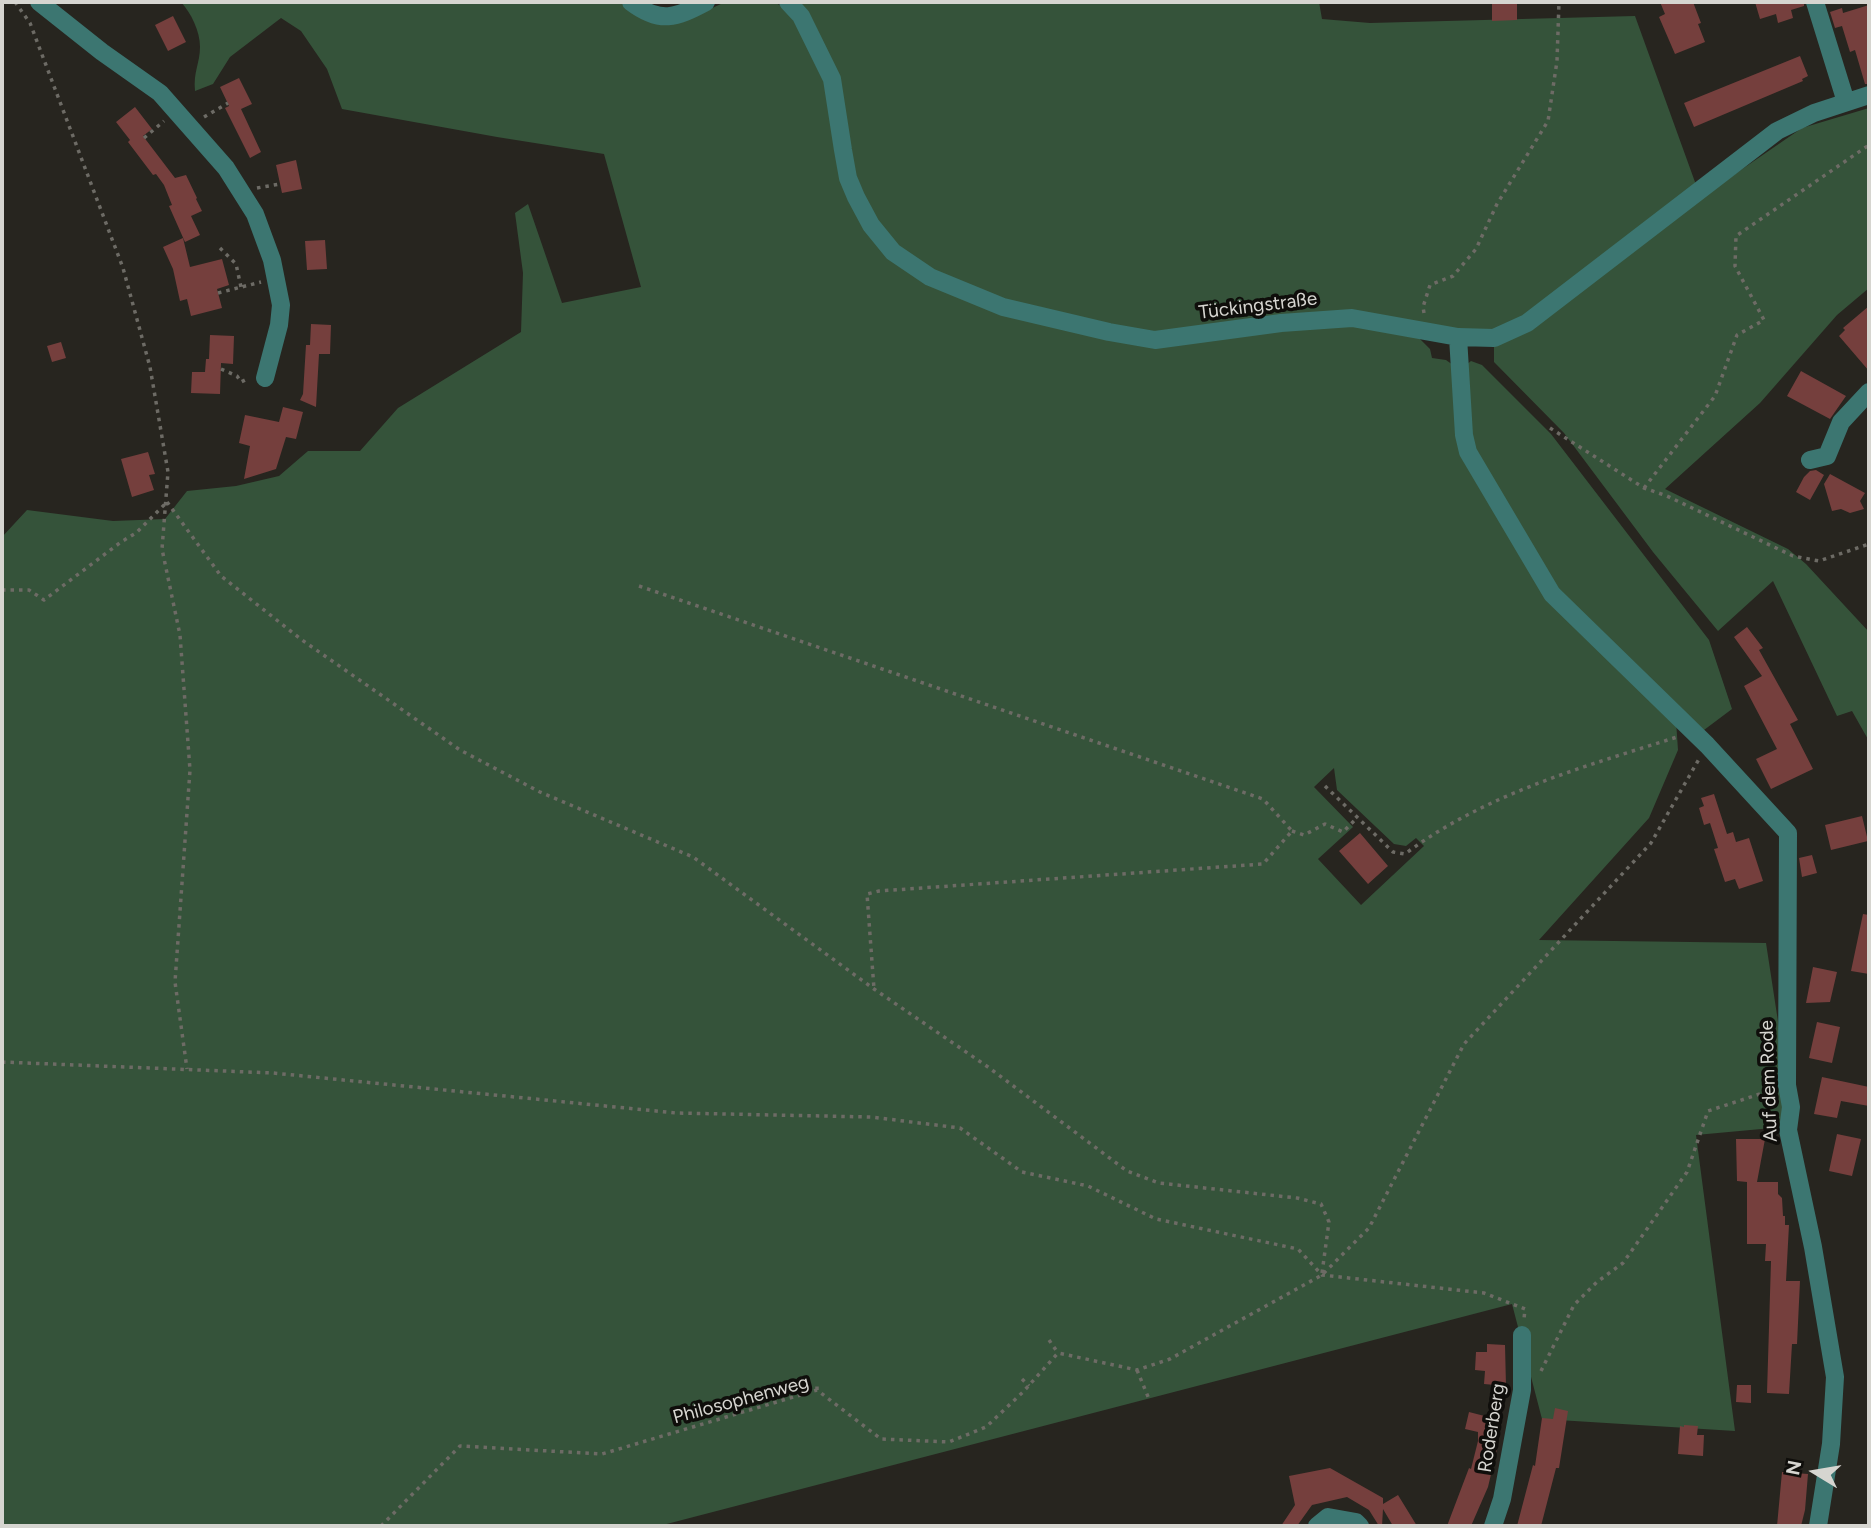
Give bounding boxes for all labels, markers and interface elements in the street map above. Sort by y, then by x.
street label: Tückingstraße [1198,287,1318,325]
street label: Auf dem Rode [1755,1020,1783,1142]
street label: Philosophenweg [670,1371,812,1429]
street label: Roderberg [1474,1382,1510,1474]
north arrow [1780,1437,1850,1507]
text: N [1781,1458,1807,1477]

